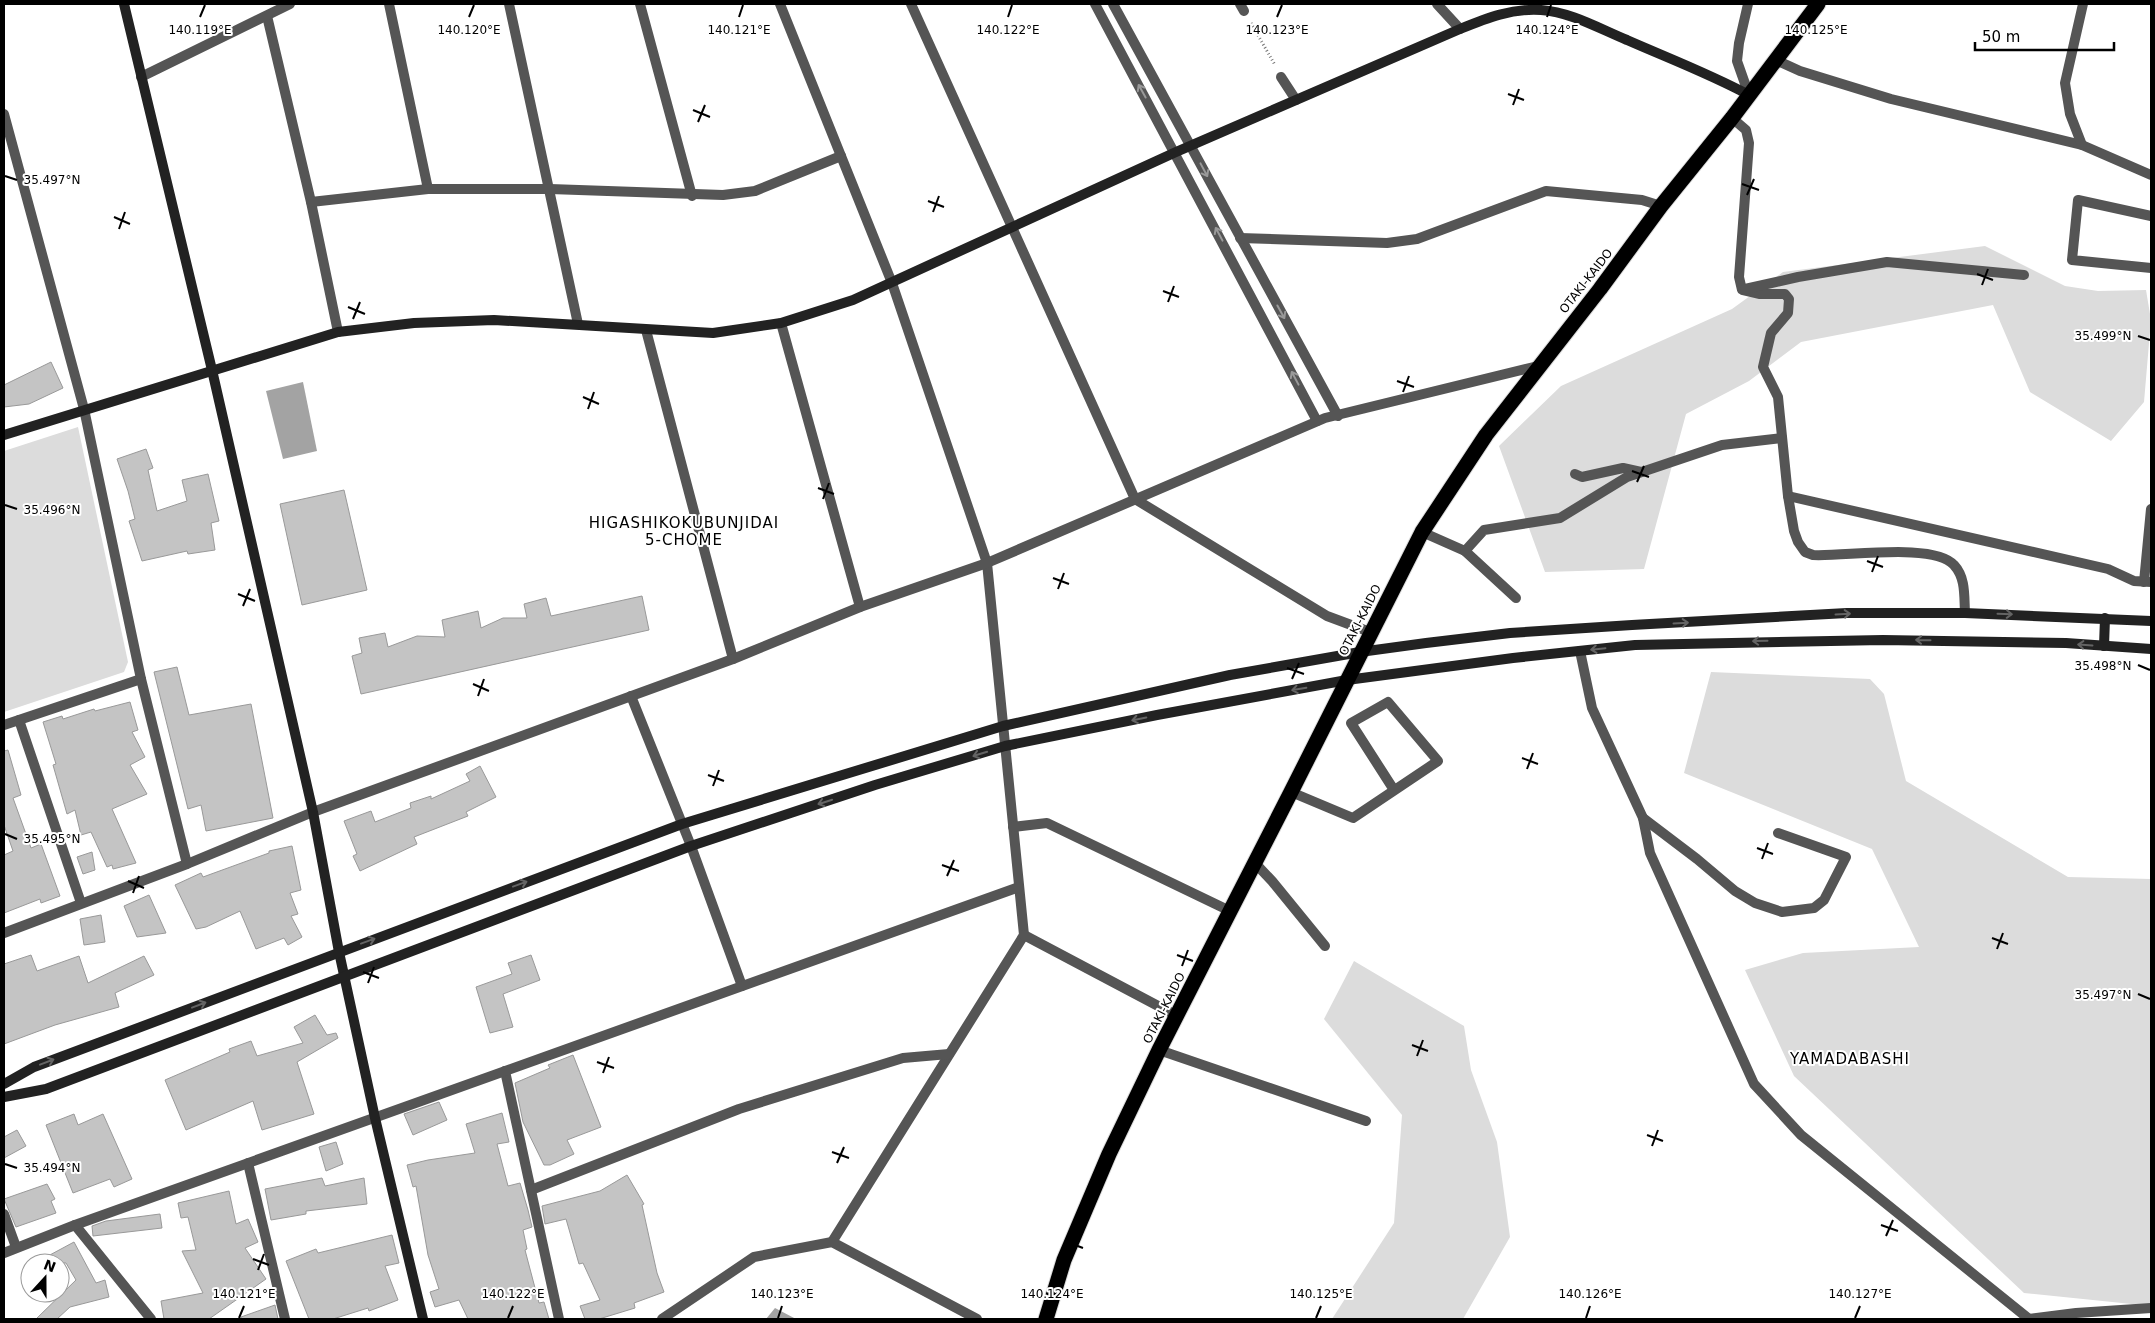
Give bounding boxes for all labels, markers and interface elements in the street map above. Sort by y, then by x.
scale bar [1975,20,2114,52]
text: 140.119°E [168,23,232,37]
text: 140.120°E [437,23,501,37]
text: 140.121°E [707,23,771,37]
text: 140.122°E [976,23,1040,37]
text: 140.123°E [1245,23,1309,37]
text: 140.124°E [1515,23,1579,37]
text: 140.125°E [1784,23,1848,37]
text: 50 m [1982,28,2020,46]
one-way arrow [1137,84,1146,99]
one-way arrow [1199,162,1209,176]
text: 35.497°N [24,173,80,187]
one-way arrow [1214,227,1223,242]
street label: OTAKI-KAIDO [1557,246,1615,316]
one-way arrow [1277,305,1287,319]
text: 35.499°N [2075,329,2131,343]
one-way arrow [1289,371,1299,386]
text: 35.496°N [24,503,80,517]
district label: HIGASHIKOKUBUNJIDAI 5-CHOME [589,514,779,549]
street label: OTAKI-KAIDO [1336,582,1384,658]
one-way arrow [1835,609,1851,618]
one-way arrow [1997,609,2013,619]
one-way arrow [1672,618,1688,627]
one-way arrow [1915,635,1931,645]
one-way arrow [1753,637,1769,646]
one-way arrow [2077,640,2093,649]
one-way arrow [1590,644,1606,654]
text: 35.498°N [2075,659,2131,673]
one-way arrow [1291,685,1307,695]
one-way arrow [1131,714,1147,724]
one-way arrow [973,749,989,759]
one-way arrow [817,797,833,807]
text: 35.495°N [24,832,80,846]
one-way arrow [512,879,527,888]
one-way arrow [360,936,375,945]
street label: OTAKI-KAIDO [1140,970,1188,1046]
text: 35.497°N [2075,988,2131,1002]
one-way arrow [191,1000,207,1009]
district label: YAMADABASHI [1789,1050,1910,1068]
one-way arrow [39,1057,55,1066]
text: 35.494°N [24,1161,80,1175]
north arrow [20,1253,70,1303]
text: N [41,1256,58,1275]
text: 140.121°E [212,1287,276,1301]
text: 140.122°E [481,1287,545,1301]
text: 140.123°E [750,1287,814,1301]
text: 140.124°E [1020,1287,1084,1301]
text: 140.125°E [1289,1287,1353,1301]
text: 140.126°E [1558,1287,1622,1301]
text: 140.127°E [1828,1287,1892,1301]

